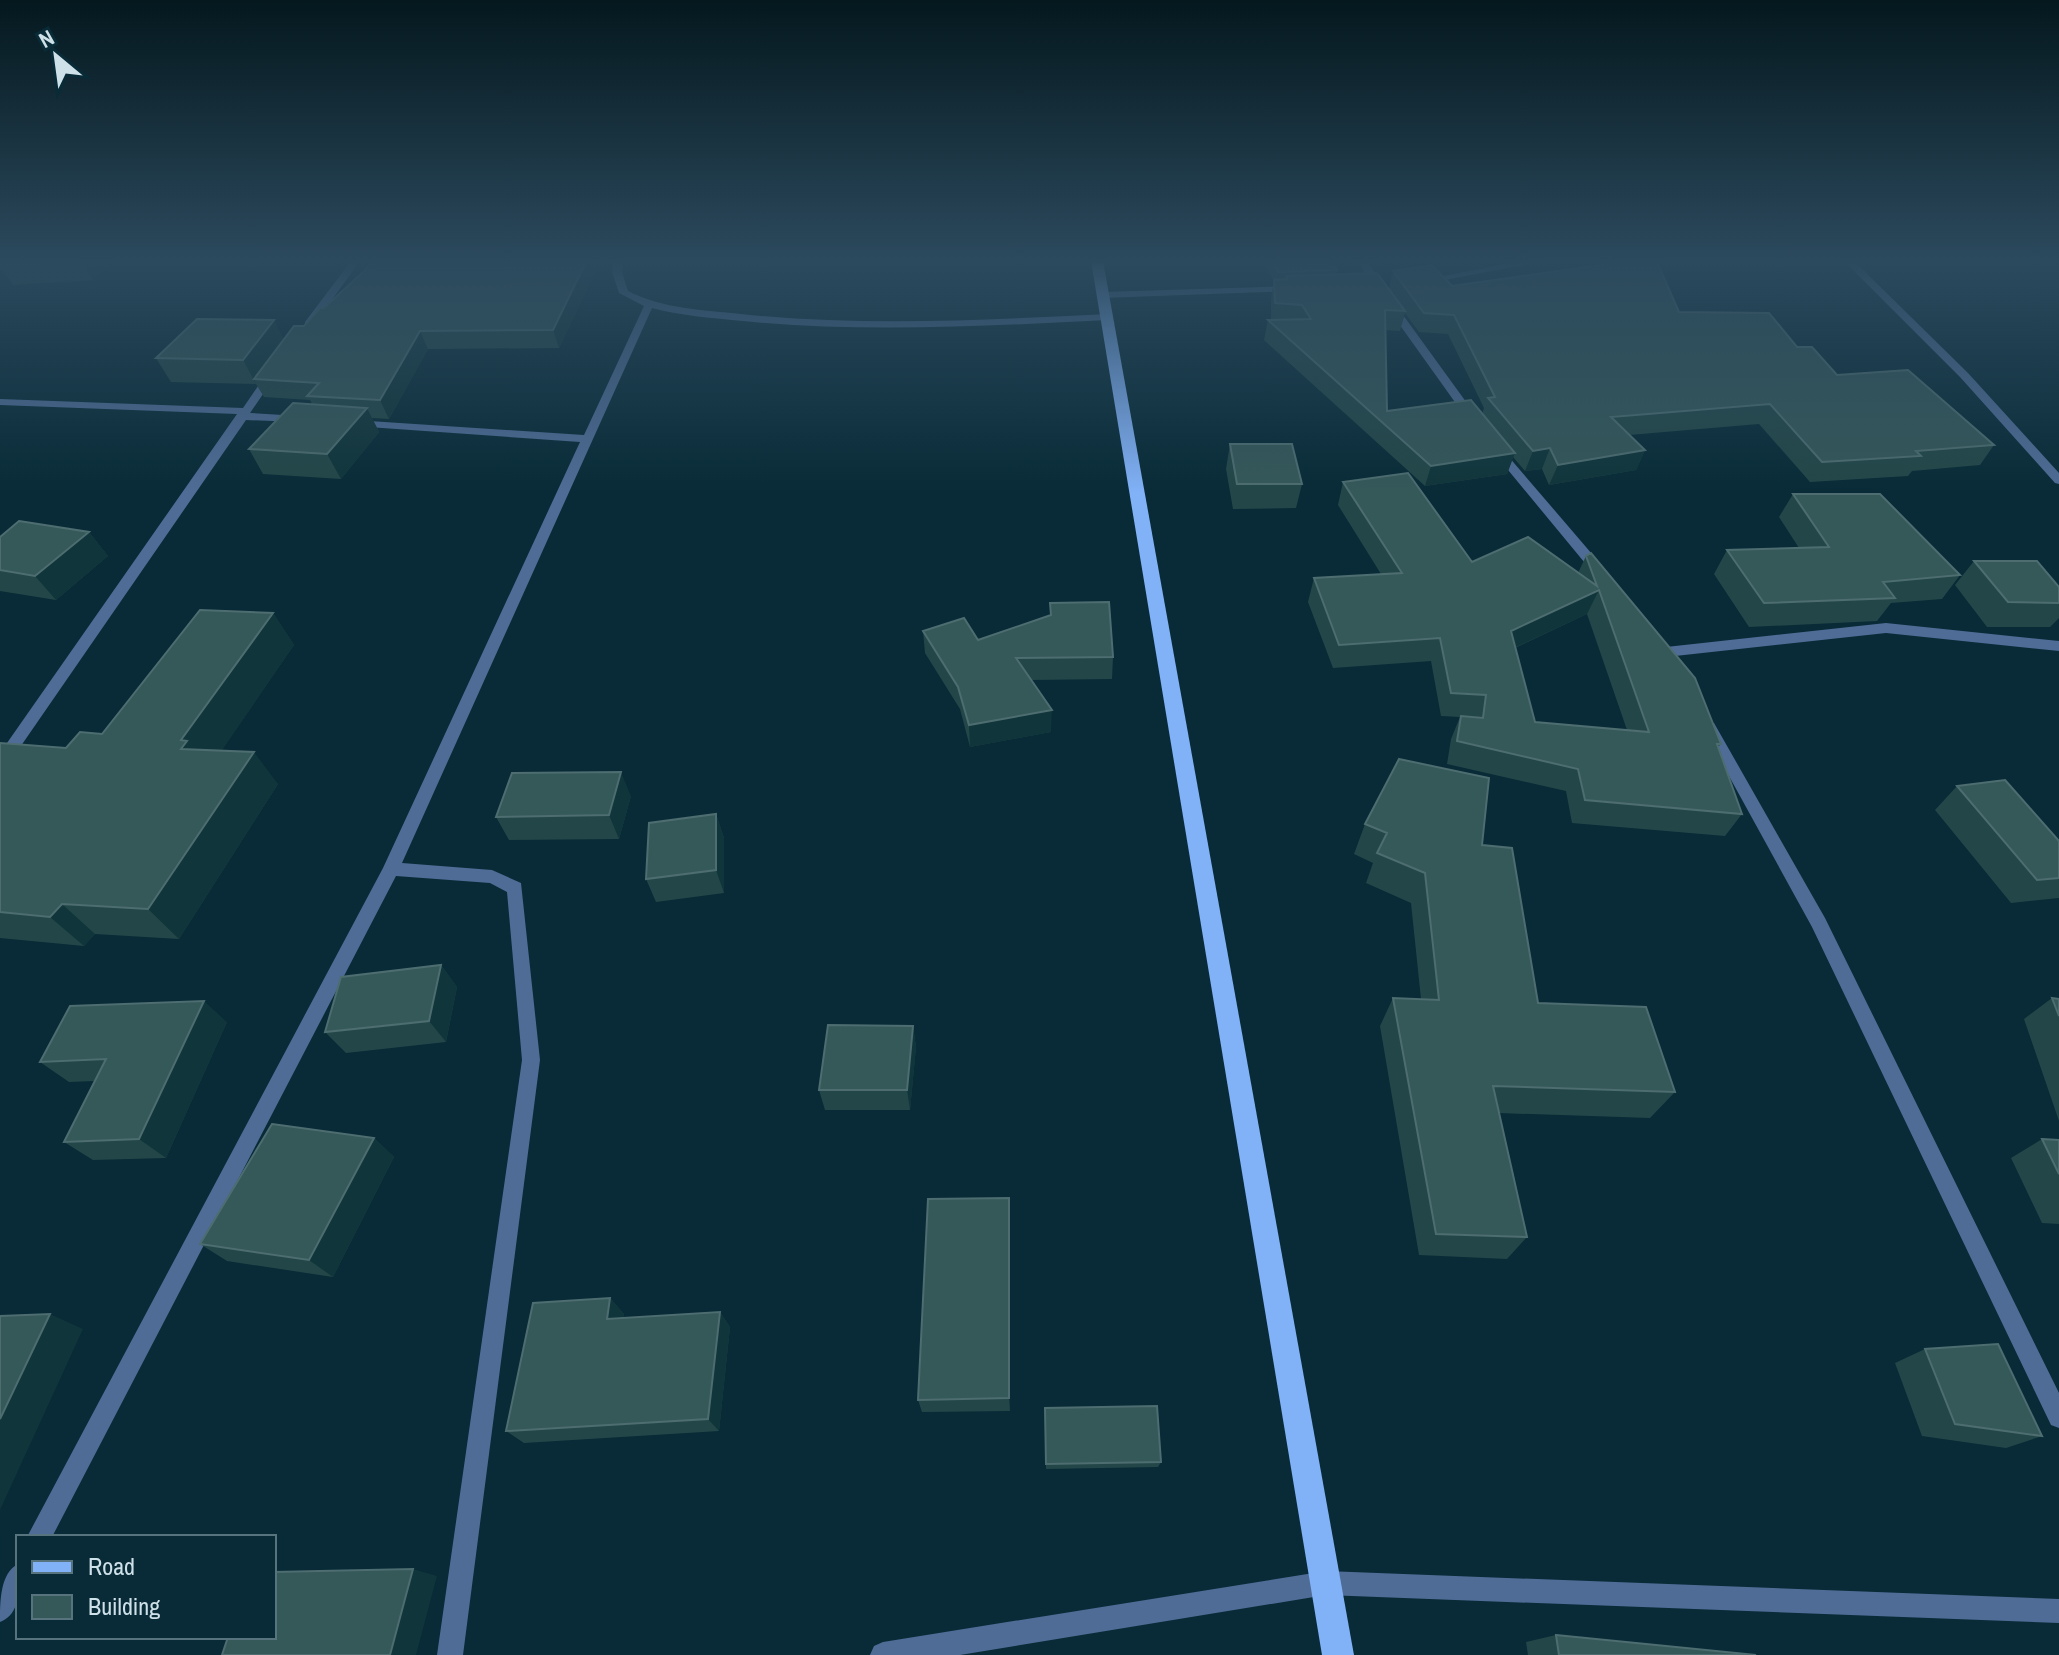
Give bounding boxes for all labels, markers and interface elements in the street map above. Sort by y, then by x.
north arrow [16,16,96,96]
text: N [33,22,59,55]
legend [16,1535,276,1639]
text: Road [88,1550,135,1582]
text: Building [88,1590,160,1622]

